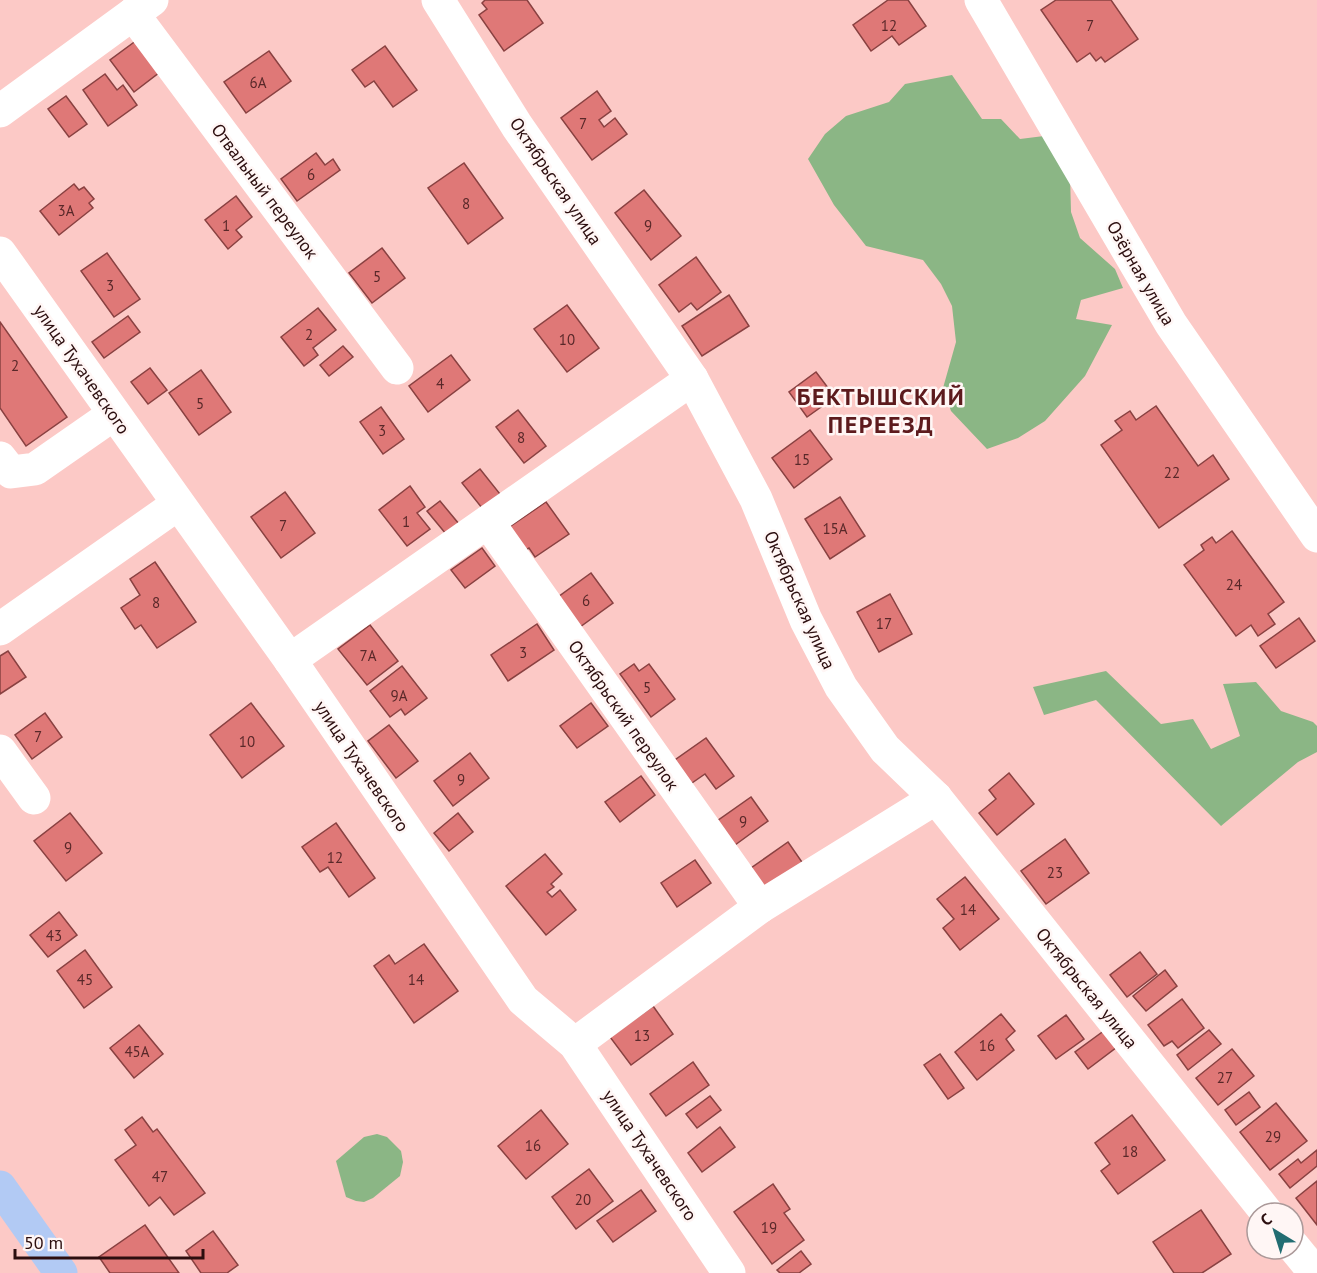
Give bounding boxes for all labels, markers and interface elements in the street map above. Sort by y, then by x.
house number: 12 [881,16,897,35]
house number: 7 [1086,16,1094,35]
house number: 6А [250,73,267,92]
street label: Октябрьская улица [505,113,607,249]
house number: 7 [579,114,587,133]
street label: Отвальный переулок [207,119,324,264]
house number: 6 [307,165,315,184]
house number: 8 [462,194,470,213]
house number: 3А [58,201,75,220]
house number: 1 [222,216,230,235]
house number: 9 [644,216,652,235]
street label: Озёрная улица [1102,217,1180,329]
house number: 5 [373,267,381,286]
house number: 3 [106,276,114,295]
street label: улица Тухачевского [29,300,135,438]
house number: 2 [305,325,313,344]
house number: 10 [559,330,575,349]
house number: 2 [11,356,19,375]
house number: 4 [436,374,444,393]
district label: БЕКТЫШСКИЙ ПЕРЕЕЗД [797,381,965,440]
house number: 5 [196,394,204,413]
house number: 3 [378,421,386,440]
house number: 8 [517,428,525,447]
house number: 15 [794,450,810,469]
house number: 22 [1164,463,1180,482]
house number: 1 [402,512,410,531]
house number: 7 [279,516,287,535]
house number: 15А [822,519,848,538]
street label: Октябрьская улица [759,527,841,673]
house number: 24 [1226,575,1242,594]
house number: 6 [582,591,590,610]
house number: 8 [152,593,160,612]
house number: 17 [876,614,892,633]
street label: Октябрьский переулок [563,635,685,795]
house number: 3 [519,643,527,662]
house number: 7А [360,646,377,665]
house number: 5 [643,678,651,697]
house number: 9А [391,686,408,705]
street label: улица Тухачевского [310,696,414,836]
house number: 7 [34,727,42,746]
house number: 10 [239,732,255,751]
house number: 9 [457,770,465,789]
house number: 9 [739,812,747,831]
house number: 9 [64,838,72,857]
house number: 12 [327,848,343,867]
house number: 23 [1047,863,1063,882]
house number: 14 [960,900,976,919]
street label: Октябрьская улица [1031,923,1143,1053]
house number: 43 [46,926,62,945]
house number: 45 [77,970,93,989]
house number: 14 [408,970,424,989]
house number: 13 [634,1026,650,1045]
house number: 16 [979,1036,995,1055]
house number: 45А [124,1042,150,1061]
house number: 27 [1217,1068,1233,1087]
street label: улица Тухачевского [598,1085,702,1225]
house number: 29 [1265,1127,1281,1146]
house number: 16 [525,1136,541,1155]
house number: 18 [1122,1142,1138,1161]
house number: 47 [152,1167,168,1186]
house number: 20 [575,1190,591,1209]
north arrow [1245,1201,1305,1261]
text: С [1256,1209,1275,1230]
house number: 19 [761,1218,777,1237]
scale bar [15,1222,202,1260]
text: 50 m [24,1231,63,1254]

